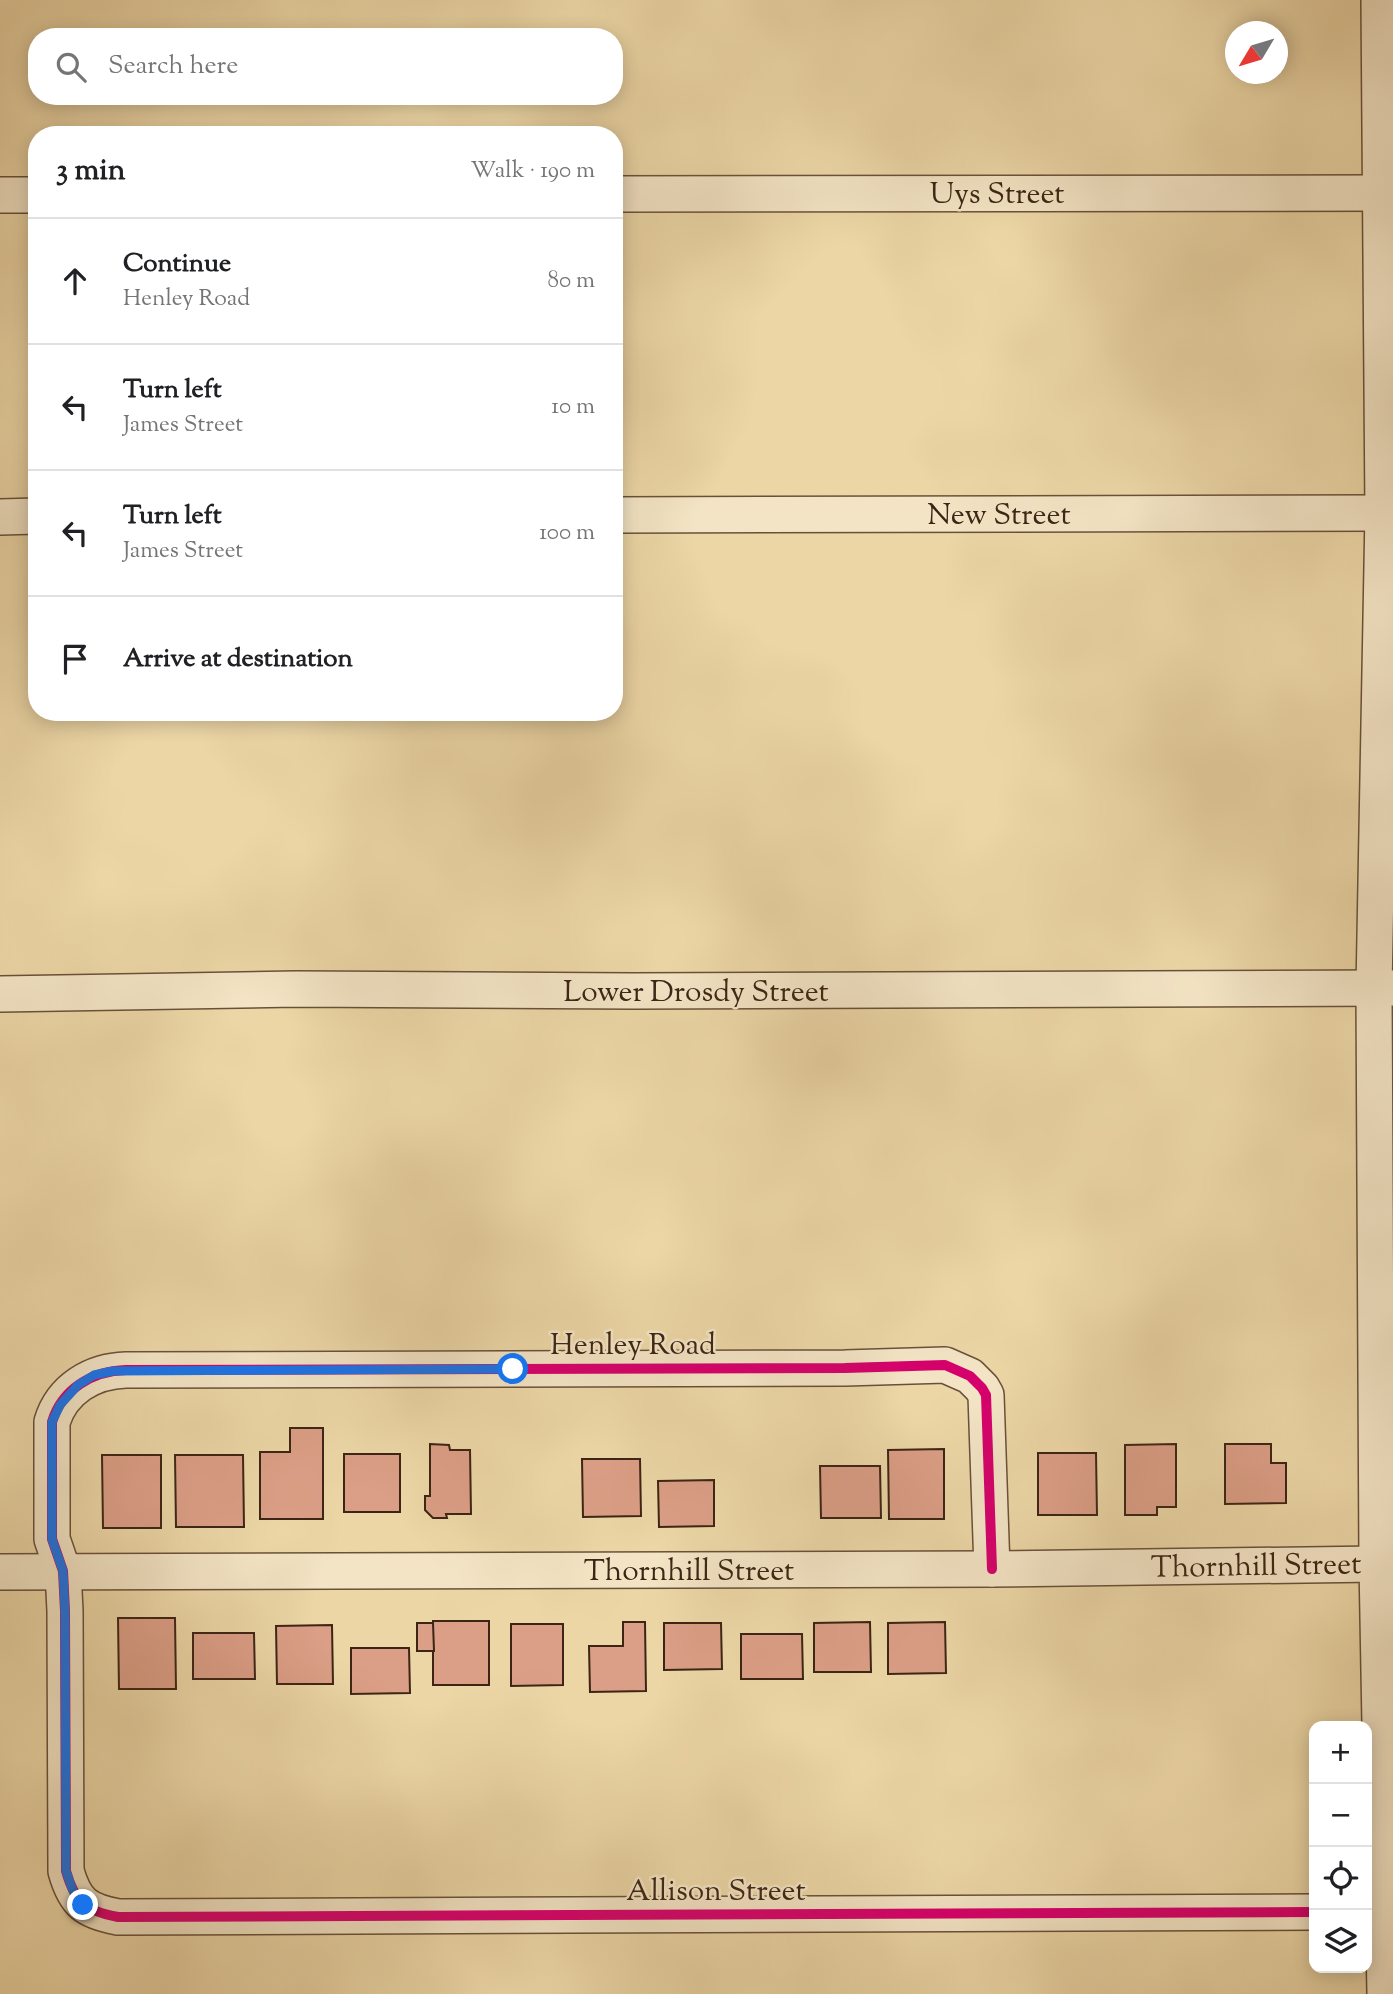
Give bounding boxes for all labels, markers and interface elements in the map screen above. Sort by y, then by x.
north arrow [1225,21,1288,84]
search box [28,28,623,105]
icon: search [52,48,90,86]
text: Search here [108,48,238,85]
text: 3 min [56,150,126,193]
text: Walk · 190 m [471,155,595,188]
street label: Uys Street [929,174,1065,217]
text: Continue [123,246,231,283]
icon: ahead [56,262,94,300]
text: 80 m [547,265,595,298]
text: Henley Road [123,283,250,316]
text: Turn left [123,372,222,409]
icon: left [56,388,94,426]
text: 10 m [551,391,595,424]
text: James Street [123,409,243,442]
street label: New Street [927,495,1071,538]
text: Turn left [123,498,222,535]
icon: left [56,514,94,552]
text: 100 m [539,517,595,550]
text: James Street [123,535,243,568]
icon: arrive [56,640,94,678]
text: Arrive at destination [123,641,353,678]
street label: Lower Drosdy Street [563,972,829,1015]
street label: Henley Road [550,1325,716,1368]
route start [497,1353,528,1384]
street label: Thornhill Street [1150,1544,1362,1591]
street label: Thornhill Street [584,1551,794,1594]
map controls [1309,1721,1372,1973]
button: + [1309,1721,1372,1784]
button: − [1309,1784,1372,1847]
button: locate [1309,1847,1372,1910]
street label: Allison Street [626,1871,806,1914]
route end [67,1889,98,1920]
button: layers [1309,1910,1372,1973]

